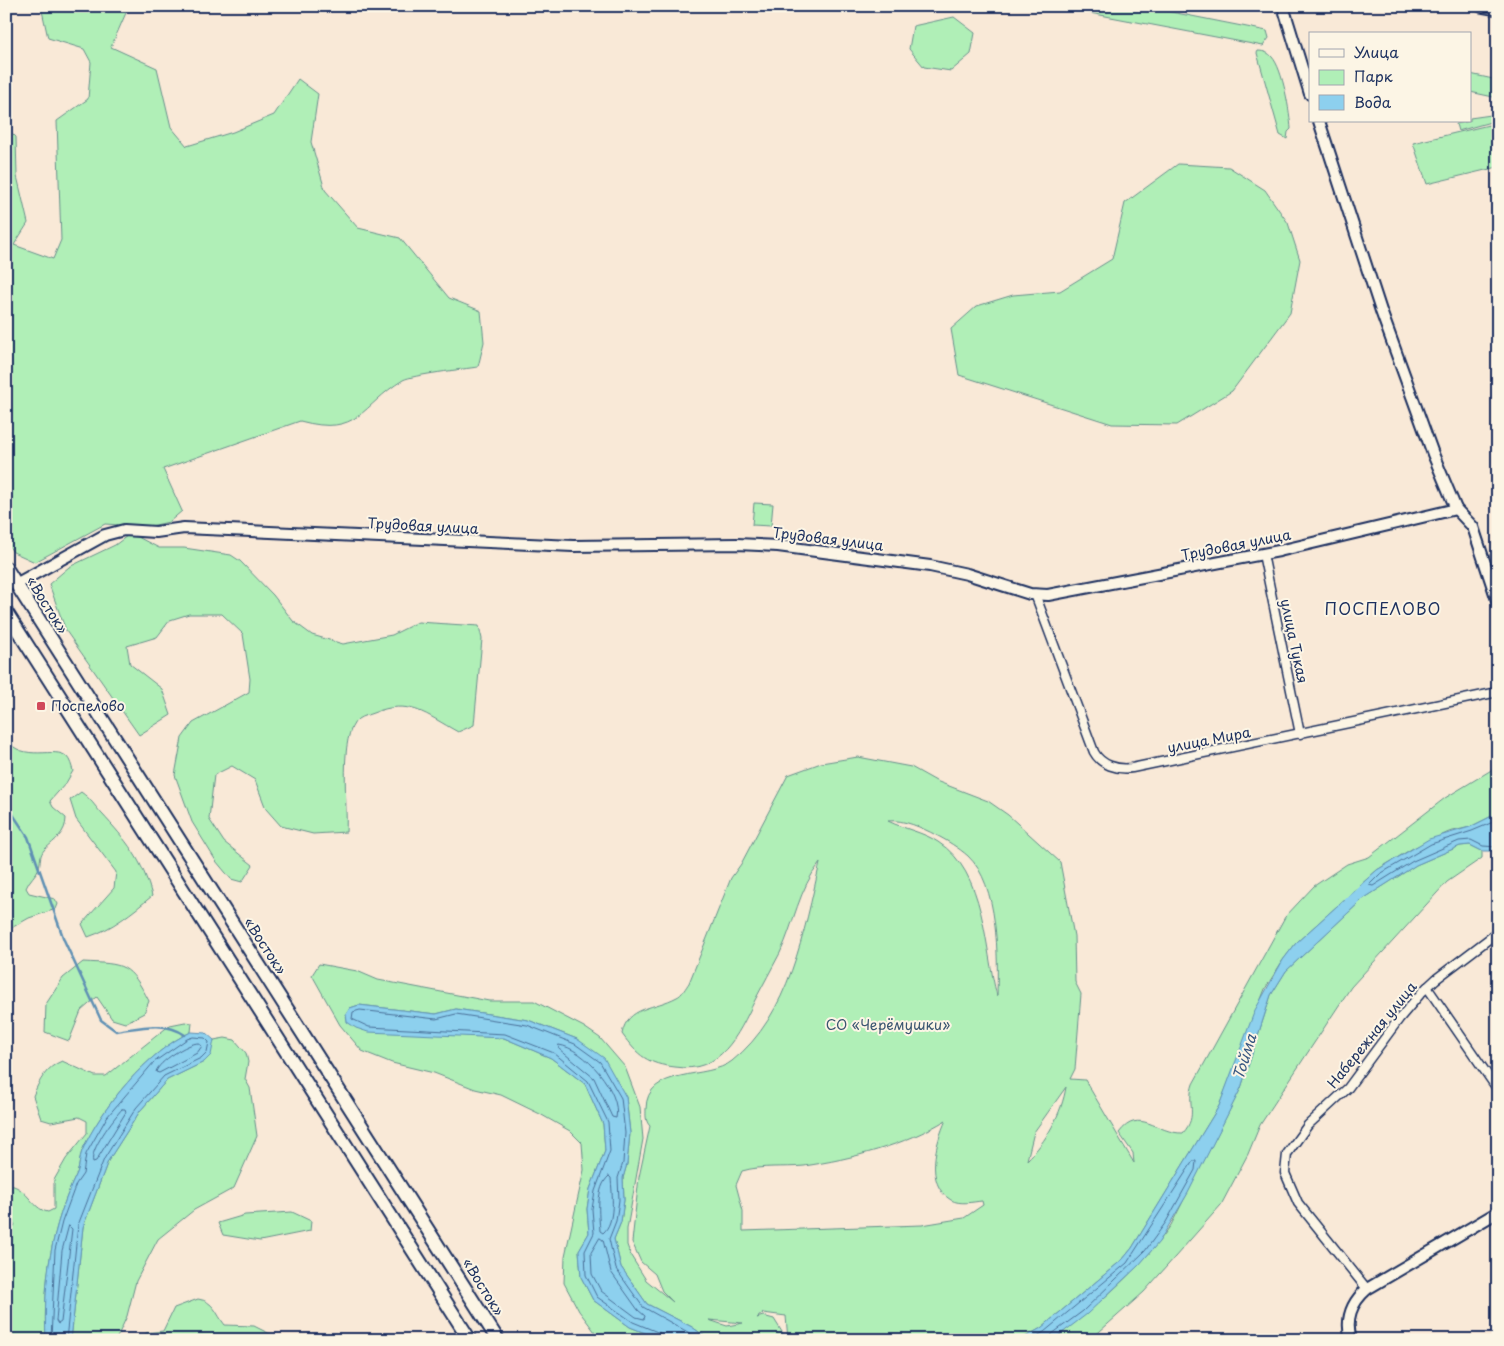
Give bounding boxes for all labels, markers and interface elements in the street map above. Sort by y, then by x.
legend [1309,32,1472,122]
text: Улица [1354,40,1399,63]
text: Парк [1354,64,1393,87]
text: Вода [1354,90,1392,113]
street label: Трудовая улица [367,512,479,539]
street label: Трудовая улица [772,521,885,556]
street label: Трудовая улица [1179,524,1293,565]
street label: «Восток» [21,572,73,638]
district label: ПОСПЕЛОВО [1325,596,1441,620]
street label: улица Тукая [1275,597,1314,685]
place label: Поспелово [51,695,125,716]
marker: Поспелово [35,700,47,712]
street label: улица Мира [1166,721,1252,758]
street label: «Восток» [239,913,292,978]
street label: Набережная улица [1322,977,1421,1093]
park label: СО «Черёмушки» [826,1014,950,1035]
water label: Тойма [1226,1030,1262,1082]
street label: «Восток» [457,1254,509,1320]

